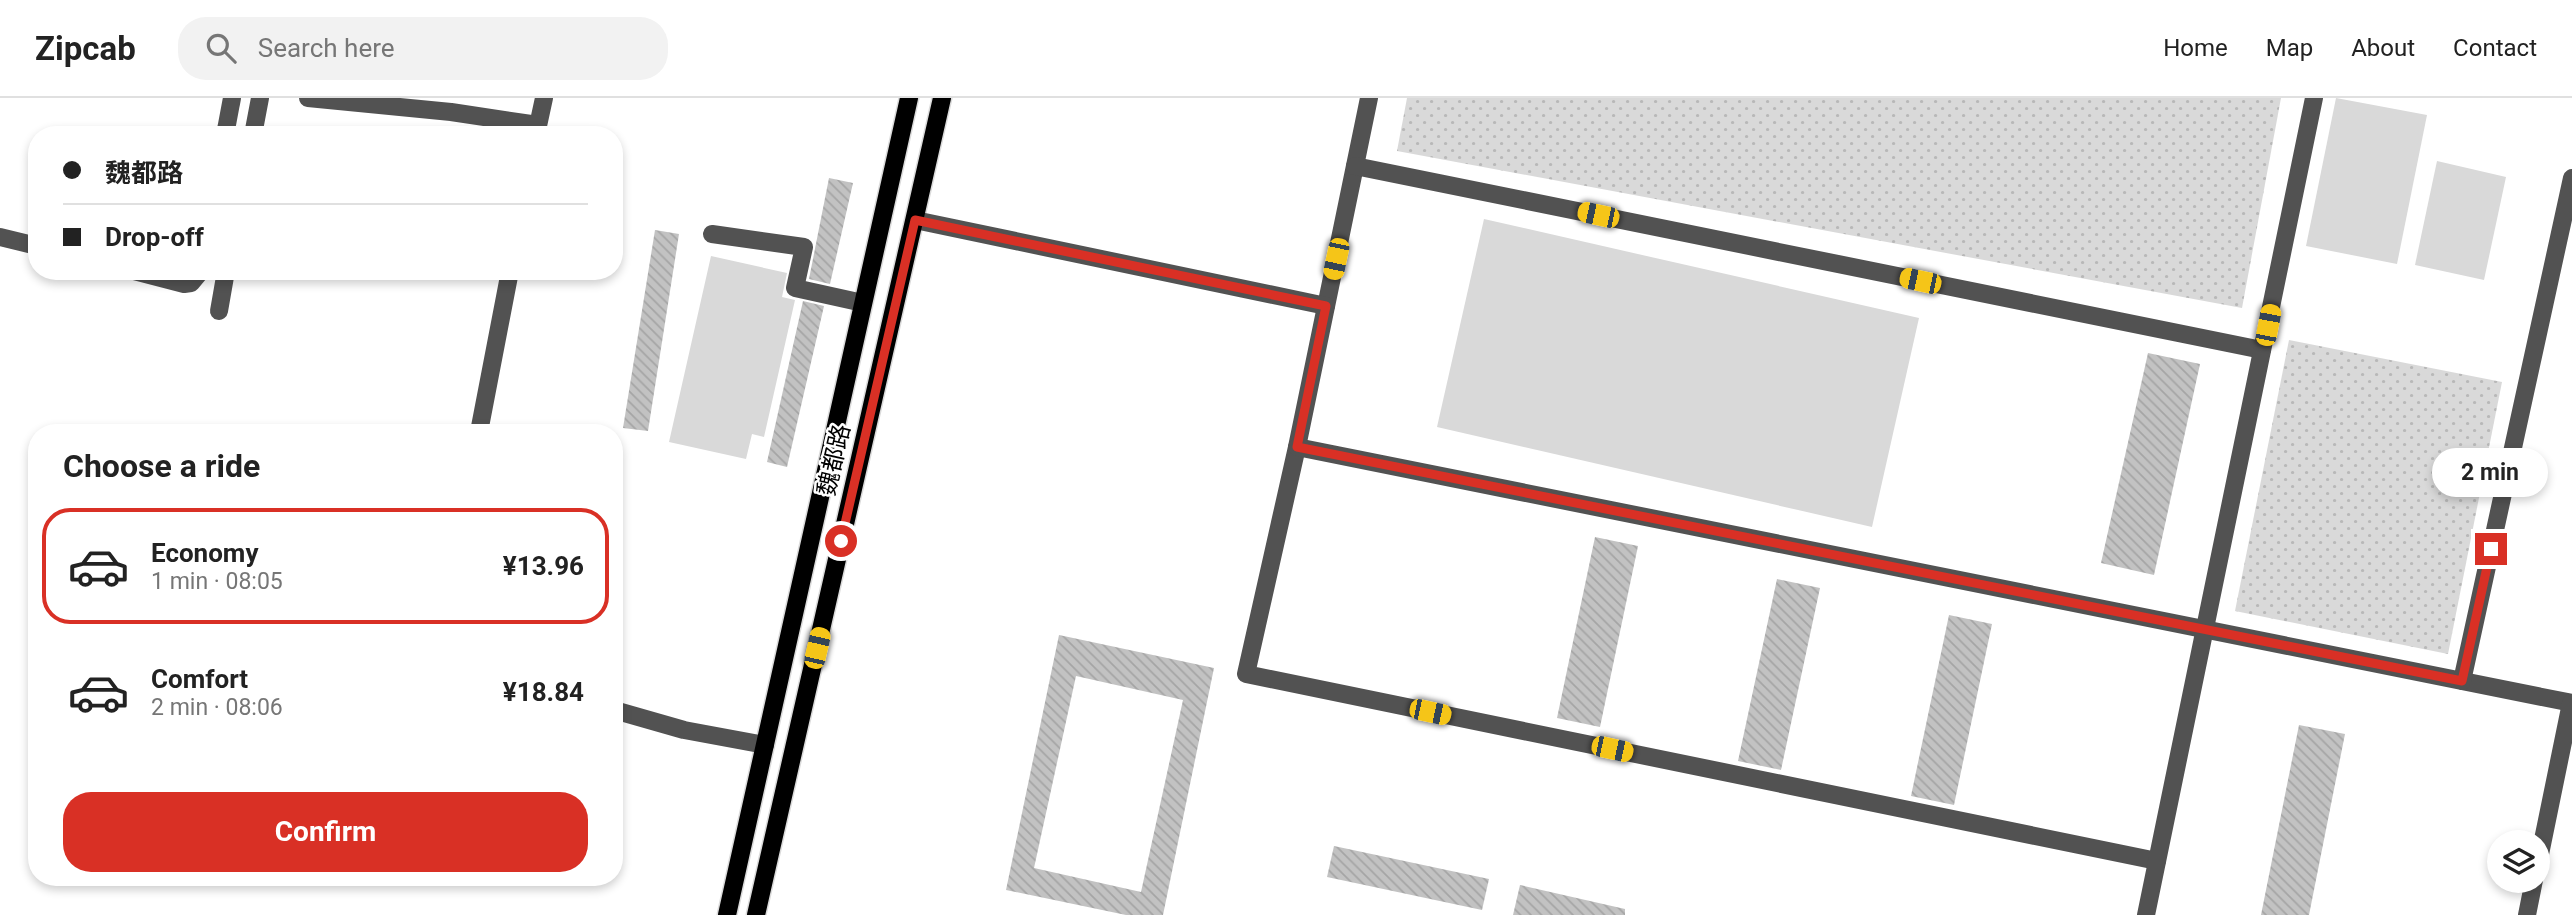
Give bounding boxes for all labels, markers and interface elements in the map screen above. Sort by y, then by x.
search box [178,17,668,80]
text: Zipcab [35,29,136,68]
icon: search [202,29,240,67]
text: Search here [258,33,395,63]
text: Home [2163,34,2228,62]
text: Map [2266,34,2313,62]
text: About [2351,34,2415,62]
text: Contact [2453,34,2537,62]
text: 魏都路 [105,158,183,188]
car [1576,200,1621,230]
text: Drop-off [105,222,204,252]
car [1322,236,1351,282]
car [1898,266,1943,296]
car [2254,302,2283,348]
street label: 魏都路 [812,422,856,498]
text: Choose a ride [63,447,260,485]
callout: 2 min [2433,448,2549,496]
text: 2 min [2461,459,2519,486]
route start [825,525,857,557]
route end [2475,533,2507,565]
icon: car [67,535,130,598]
text: Economy [151,538,258,568]
text: ¥13.96 [503,551,584,581]
text: 1 min · 08:05 [151,568,283,595]
car [803,625,832,671]
icon: car [67,661,130,724]
text: Comfort [151,664,248,694]
text: ¥18.84 [503,677,584,707]
text: 2 min · 08:06 [151,694,283,721]
car [1408,697,1453,727]
car [1590,734,1635,764]
button: Confirm [63,792,588,872]
map controls [2487,830,2550,893]
button: layers [2487,830,2550,893]

